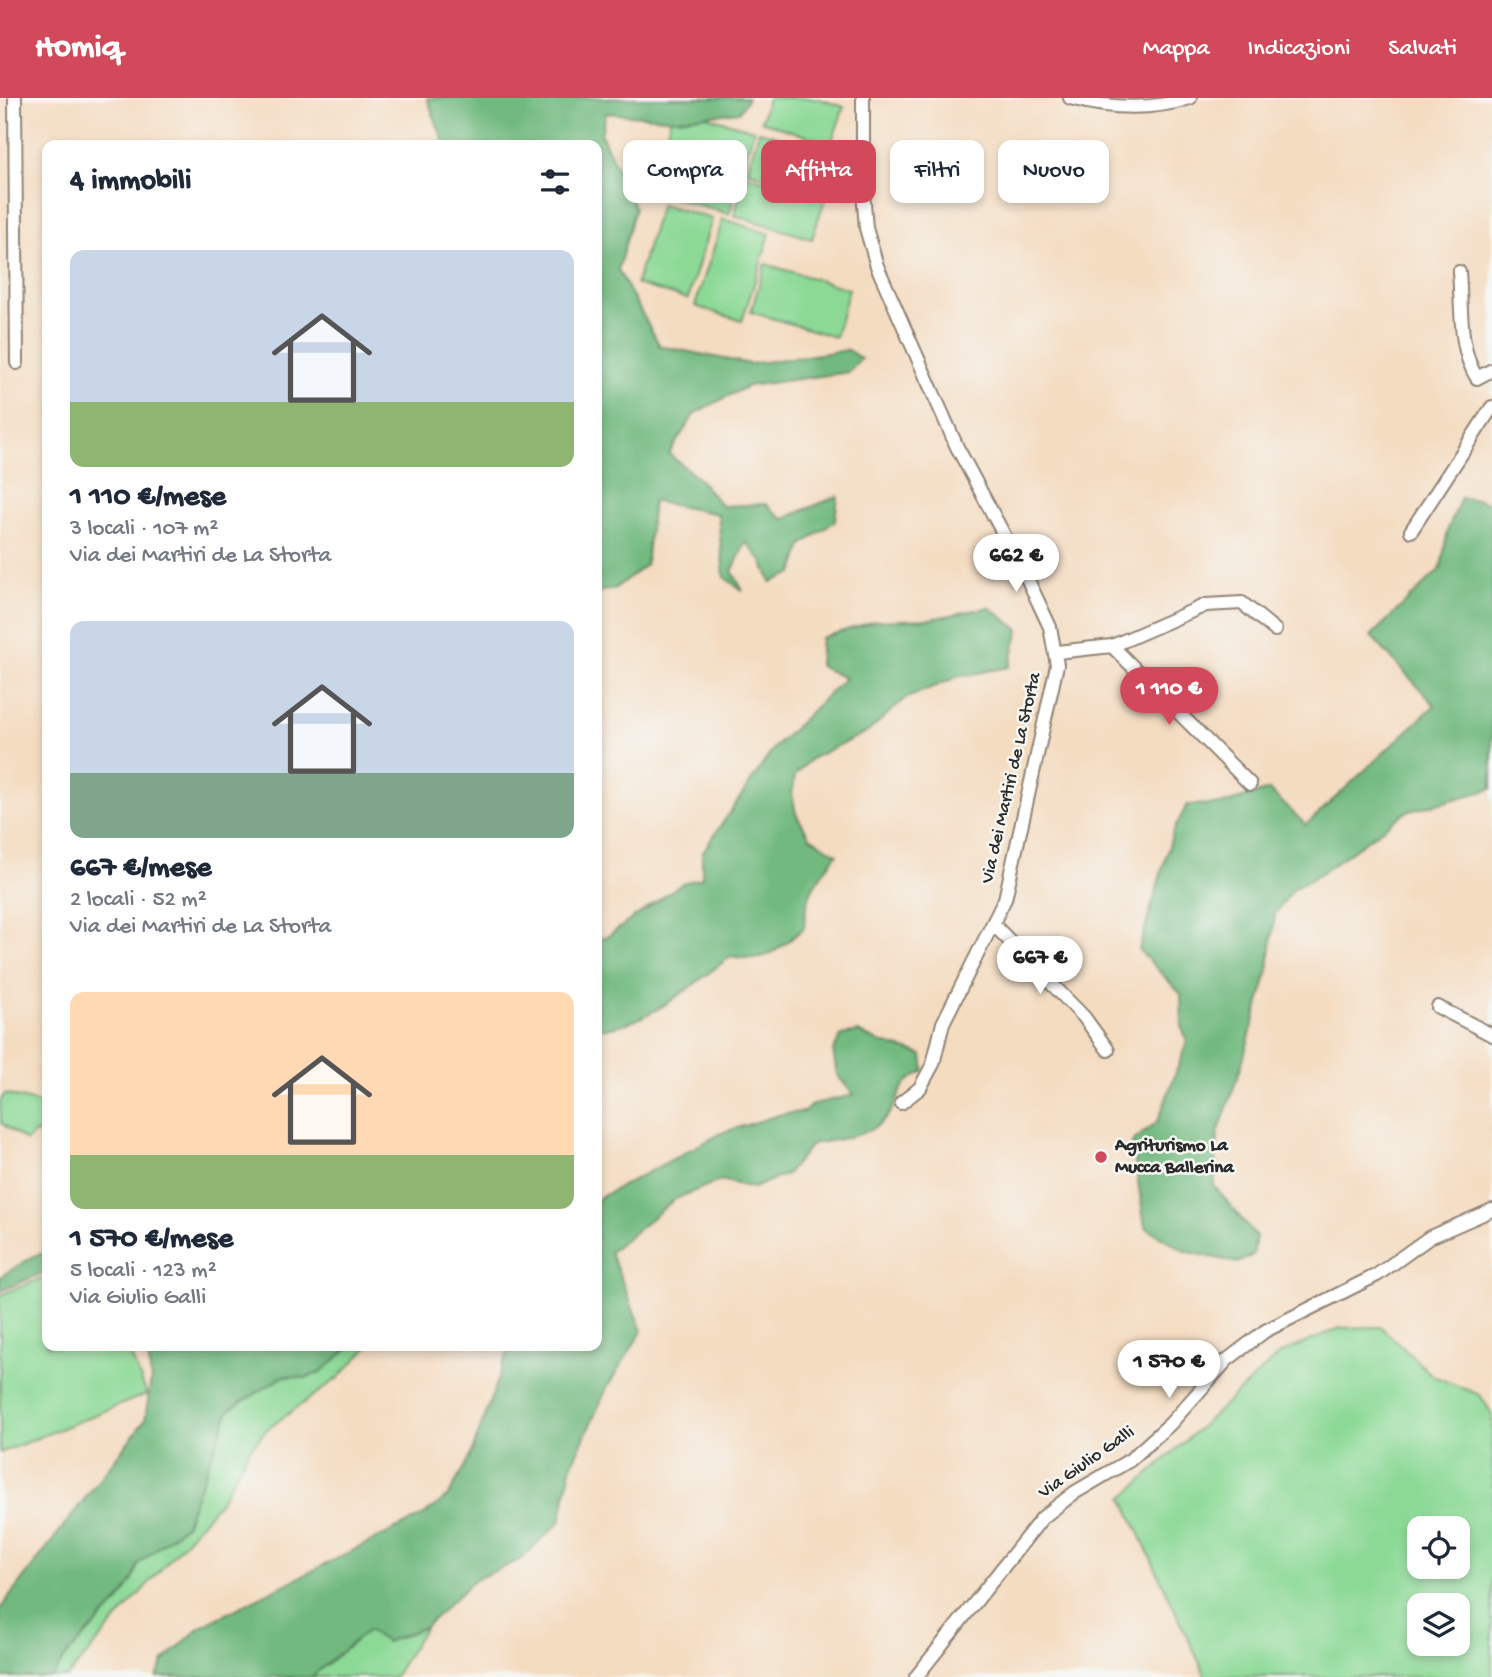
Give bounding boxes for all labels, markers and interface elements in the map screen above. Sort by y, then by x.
text: Homiq [35,30,121,68]
text: Mappa [1143,35,1210,64]
text: Indicazioni [1248,35,1350,64]
text: Salvati [1388,35,1457,64]
chip: Compra [623,140,747,203]
chip: Affitta [761,140,876,203]
chip: Filtri [890,140,984,203]
chip: Nuovo [998,140,1109,203]
icon: filters [536,163,574,201]
text: 4 immobili [70,165,191,200]
icon: home [259,295,385,421]
text: 1 110 €/mese [70,481,226,516]
text: 3 locali · 107 m² [70,516,218,543]
pin: 662 € [967,534,1065,594]
text: Via dei Martiri de La Storta [70,543,331,570]
text: 662 € [989,543,1043,570]
icon: home [259,666,385,792]
pin: 1 110 € [1104,668,1234,727]
street label: Via dei Martiri de La Storta [976,669,1048,887]
text: 1 110 € [1136,676,1202,703]
text: 667 €/mese [70,852,212,887]
text: 2 locali · 52 m² [70,887,207,914]
text: Via dei Martiri de La Storta [70,914,331,941]
pin: 667 € [991,936,1089,996]
text: 667 € [1013,945,1067,972]
icon: home [259,1037,385,1163]
place label: Agriturismo La Mucca Ballerina [1114,1135,1235,1180]
marker: Agriturismo La Mucca Ballerina [1093,1149,1109,1165]
text: 1 570 €/mese [70,1223,233,1258]
text: 5 locali · 123 m² [70,1258,217,1285]
text: Via Giulio Galli [70,1285,206,1312]
pin: 1 570 € [1104,1340,1234,1400]
text: 1 570 € [1134,1349,1205,1376]
street label: Via Giulio Galli [1034,1421,1140,1505]
map controls [1407,1516,1470,1656]
button: locate [1407,1516,1470,1579]
button: layers [1407,1593,1470,1656]

